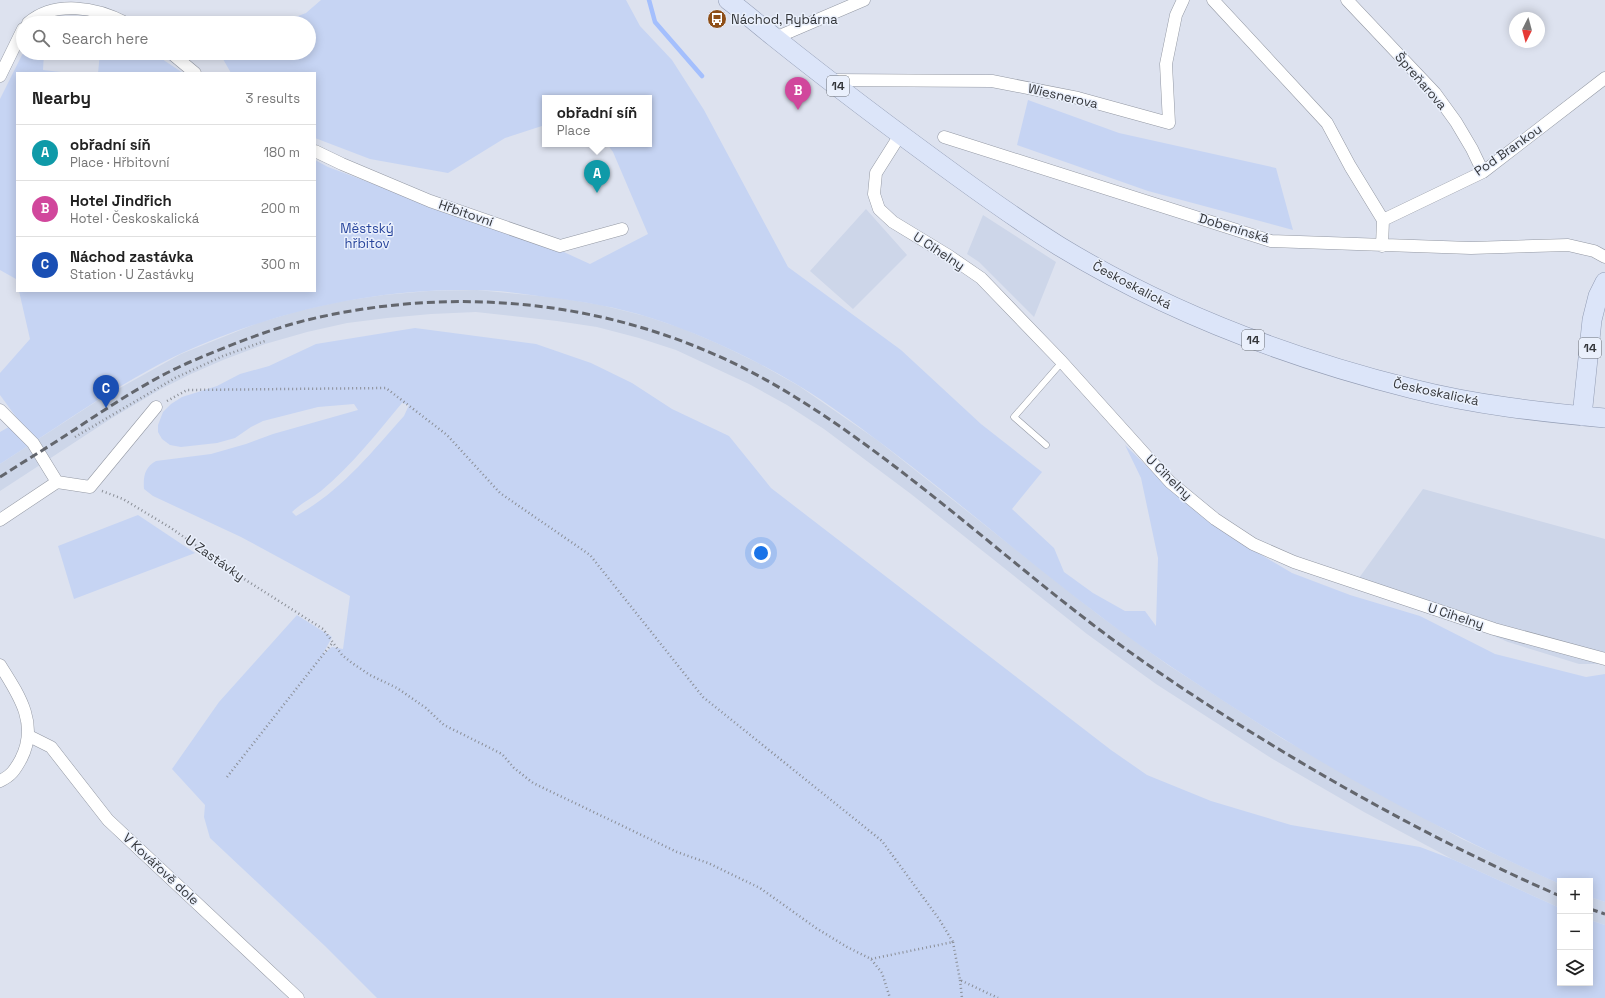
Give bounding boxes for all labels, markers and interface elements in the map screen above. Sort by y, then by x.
bus stop icon: Náchod, Rybárna [706,8,728,30]
place label: Náchod, Rybárna [731,11,838,28]
north arrow [1509,12,1545,48]
search box [16,16,316,60]
icon: search [30,27,52,49]
text: Search here [62,29,148,48]
street label: Špreňarova [1391,49,1451,114]
road number: 14 [827,76,849,96]
pin: B [785,77,811,110]
street label: Wiesnerova [1026,80,1100,112]
text: Nearby [32,87,91,109]
text: 3 results [246,90,300,107]
popup [542,95,652,147]
text: obřadní síň [557,103,637,122]
street label: Pod Brankou [1471,120,1545,180]
text: Place [557,122,590,139]
text: obřadní síň [70,135,151,154]
text: A [41,144,49,161]
text: 180 m [264,144,300,161]
text: Place · Hřbitovní [70,154,170,171]
pin: A [584,160,610,193]
text: Hotel Jindřich [70,191,172,210]
street label: Hřbitovní [436,196,496,231]
text: B [41,200,49,217]
text: 200 m [261,200,300,217]
street label: Dobenínská [1197,209,1272,247]
text: Hotel · Českoskalická [70,210,199,227]
park label: Městský hřbitov [340,220,394,252]
street label: U Cihelny [910,228,968,274]
text: Náchod zastávka [70,247,194,266]
text: C [41,256,49,273]
text: 300 m [261,256,300,273]
street label: Českoskalická [1090,257,1175,313]
text: Station · U Zastávky [70,266,194,283]
road number: 14 [1242,330,1264,350]
road number: 14 [1579,338,1601,358]
pin: C [93,375,119,408]
street label: Českoskalická [1392,375,1481,409]
street label: U Cihelny [1142,451,1196,503]
street label: U Zastávky [182,531,248,585]
your location [751,543,771,563]
street label: U Cihelny [1426,599,1486,633]
street label: V Kovářově dole [119,829,203,909]
map controls [1557,878,1593,986]
button: + [1557,878,1593,914]
button: − [1557,914,1593,950]
button: layers [1557,950,1593,986]

